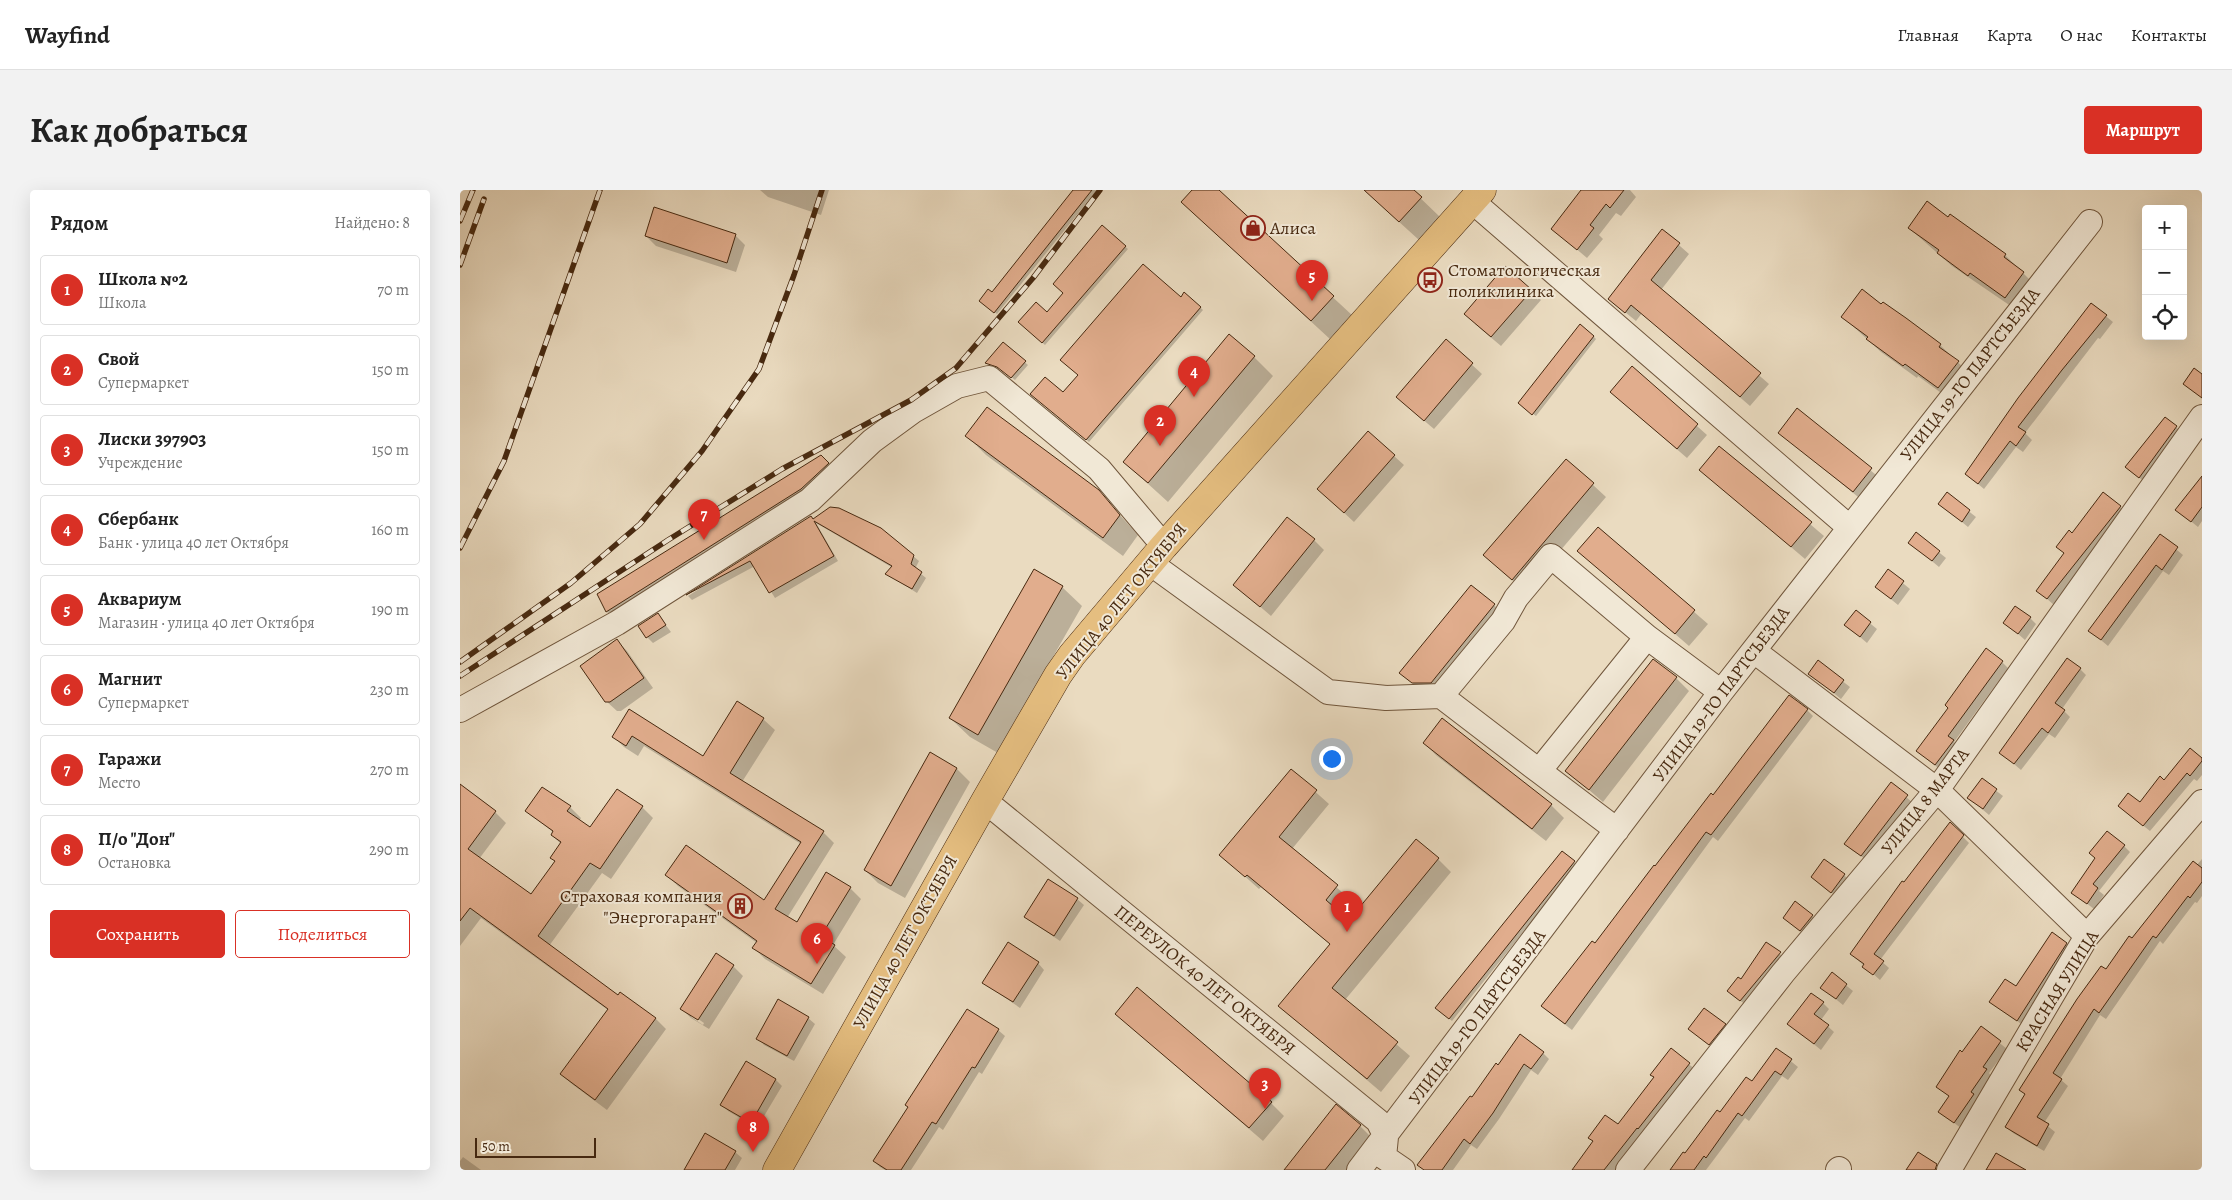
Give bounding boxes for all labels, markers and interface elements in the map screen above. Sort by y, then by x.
text: Wayfind [25,19,110,51]
text: Главная [1898,23,1959,47]
text: Карта [1987,23,2032,47]
text: О нас [2060,23,2103,47]
text: Контакты [2131,23,2207,47]
text: Как добраться [30,106,248,154]
button: Маршрут [2084,106,2202,154]
map controls [2142,205,2187,340]
button: + [2142,205,2187,250]
text: Рядом [50,209,108,237]
text: Найдено: 8 [334,212,410,234]
shop icon: Алиса [1240,215,1266,241]
place label: Алиса [1269,216,1317,240]
button: − [2142,250,2187,295]
place label: Стоматологическая поликлиника [1448,258,1601,303]
pin: 5 [1296,260,1328,301]
text: Школа №2 [98,266,188,292]
bus stop icon: Стоматологическая поликлиника [1417,267,1443,293]
text: 1 [64,279,70,301]
text: 70 m [377,279,409,301]
street label: УЛИЦА 19-ГО ПАРТСЪЕЗДА [1895,282,2046,466]
text: Школа [98,292,146,314]
button: locate [2142,295,2187,340]
text: Свой [98,346,140,372]
pin: 4 [1178,356,1210,397]
text: 2 [63,359,71,381]
text: 150 m [372,359,409,381]
text: Супермаркет [98,372,189,394]
pin: 2 [1144,405,1176,446]
text: Лиски 397903 [98,426,207,452]
text: 3 [64,439,70,461]
text: 150 m [372,439,409,461]
text: Учреждение [98,452,183,474]
pin: 7 [688,499,720,540]
text: Сбербанк [98,506,179,532]
street label: УЛИЦА 40 ЛЕТ ОКТЯБРЯ [1050,518,1192,684]
text: 4 [63,519,71,541]
text: 160 m [371,519,409,541]
text: Банк · улица 40 лет Октября [98,532,289,554]
text: Аквариум [98,586,182,612]
text: 5 [64,599,70,621]
text: 190 m [371,599,409,621]
street label: УЛИЦА 19-ГО ПАРТСЪЕЗДА [1647,601,1795,787]
text: Магазин · улица 40 лет Октября [98,612,315,634]
text: Магнит [98,666,162,692]
text: 6 [63,679,71,701]
text: 230 m [370,679,409,701]
text: Супермаркет [98,692,189,714]
street label: УЛИЦА 8 МАРТА [1876,742,1975,859]
text: Гаражи [98,746,162,772]
your location [1319,746,1345,772]
text: 7 [64,759,70,781]
text: 270 m [370,759,409,781]
text: Место [98,772,141,794]
text: П/о "Дон" [98,826,175,852]
text: 8 [63,839,71,861]
text: 290 m [369,839,409,861]
street label: УЛИЦА 40 ЛЕТ ОКТЯБРЯ [847,851,963,1033]
text: Остановка [98,852,171,874]
place label: Страховая компания "Энергогарант" [560,884,722,929]
pin: 1 [1331,891,1363,932]
building icon: Страховая компания "Энергогарант" [727,893,753,919]
street label: ПЕРЕУЛОК 40 ЛЕТ ОКТЯБРЯ [1109,899,1301,1061]
button: Сохранить [50,910,225,958]
button: Поделиться [235,910,410,958]
pin: 6 [801,923,833,964]
street label: УЛИЦА 19-ГО ПАРТСЪЕЗДА [1403,924,1551,1110]
street label: КРАСНАЯ УЛИЦА [2010,925,2104,1056]
pin: 3 [1249,1068,1281,1109]
pin: 8 [737,1111,769,1152]
scale bar [475,1135,596,1158]
text: 50 m [482,1137,510,1156]

